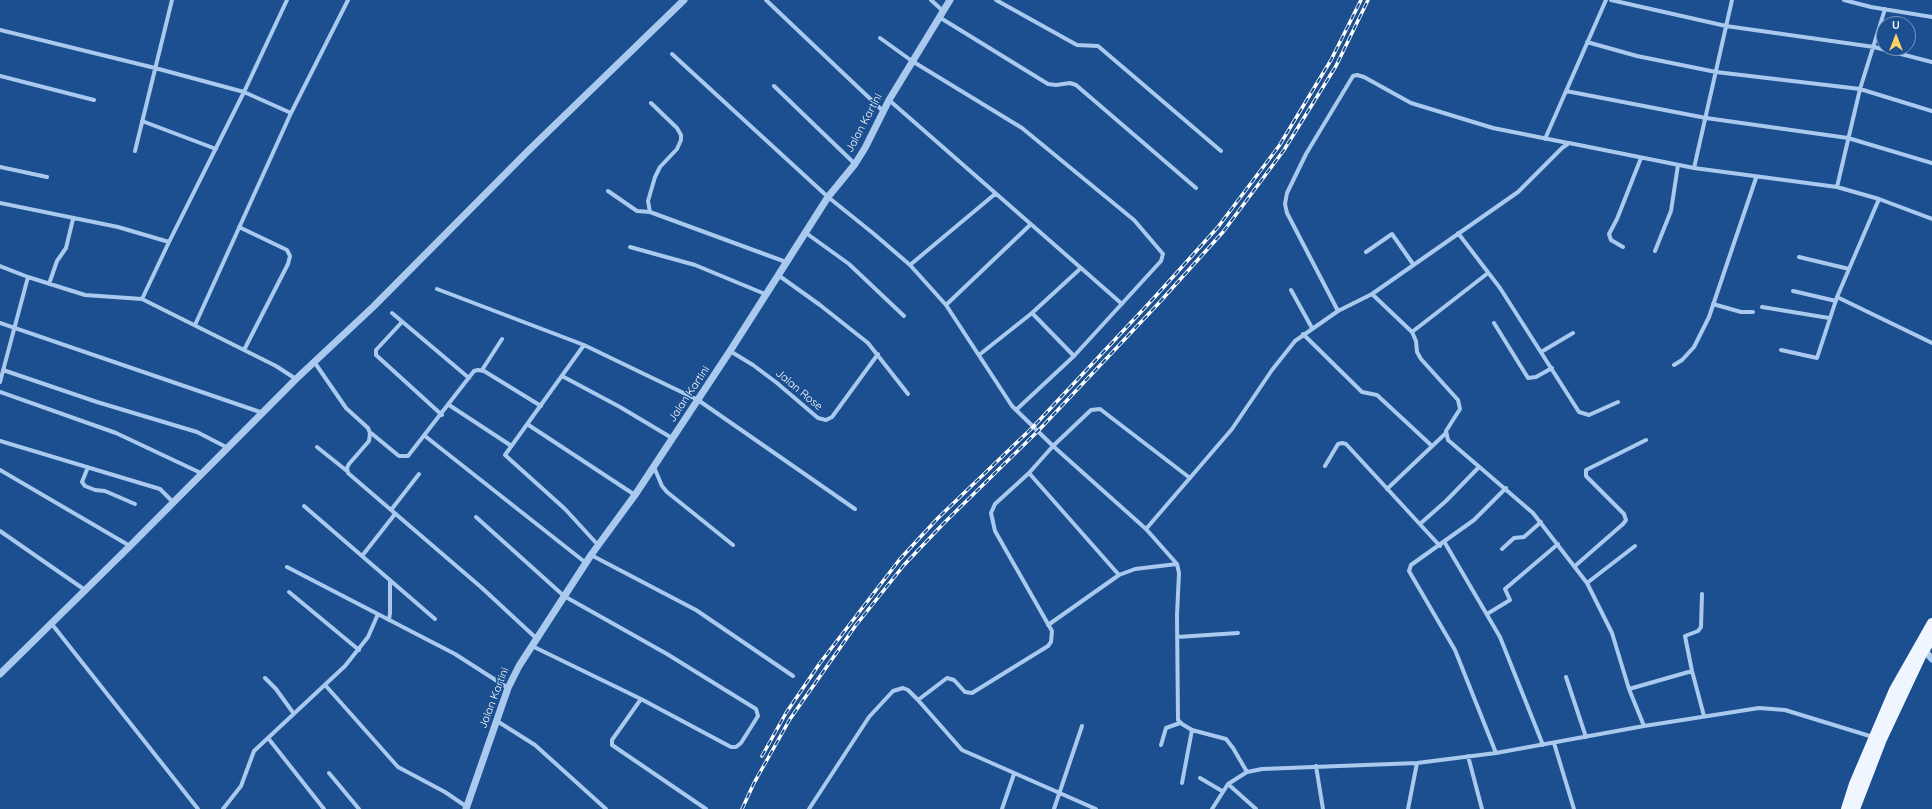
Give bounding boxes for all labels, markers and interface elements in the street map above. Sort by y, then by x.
north arrow [1876,16,1916,56]
text: U [1892,18,1900,32]
street label: Jalan Kartini [843,91,885,155]
street label: Jalan Kartini [665,364,713,424]
street label: Jalan Rose [773,367,825,413]
street label: Jalan Kartini [476,665,512,731]

